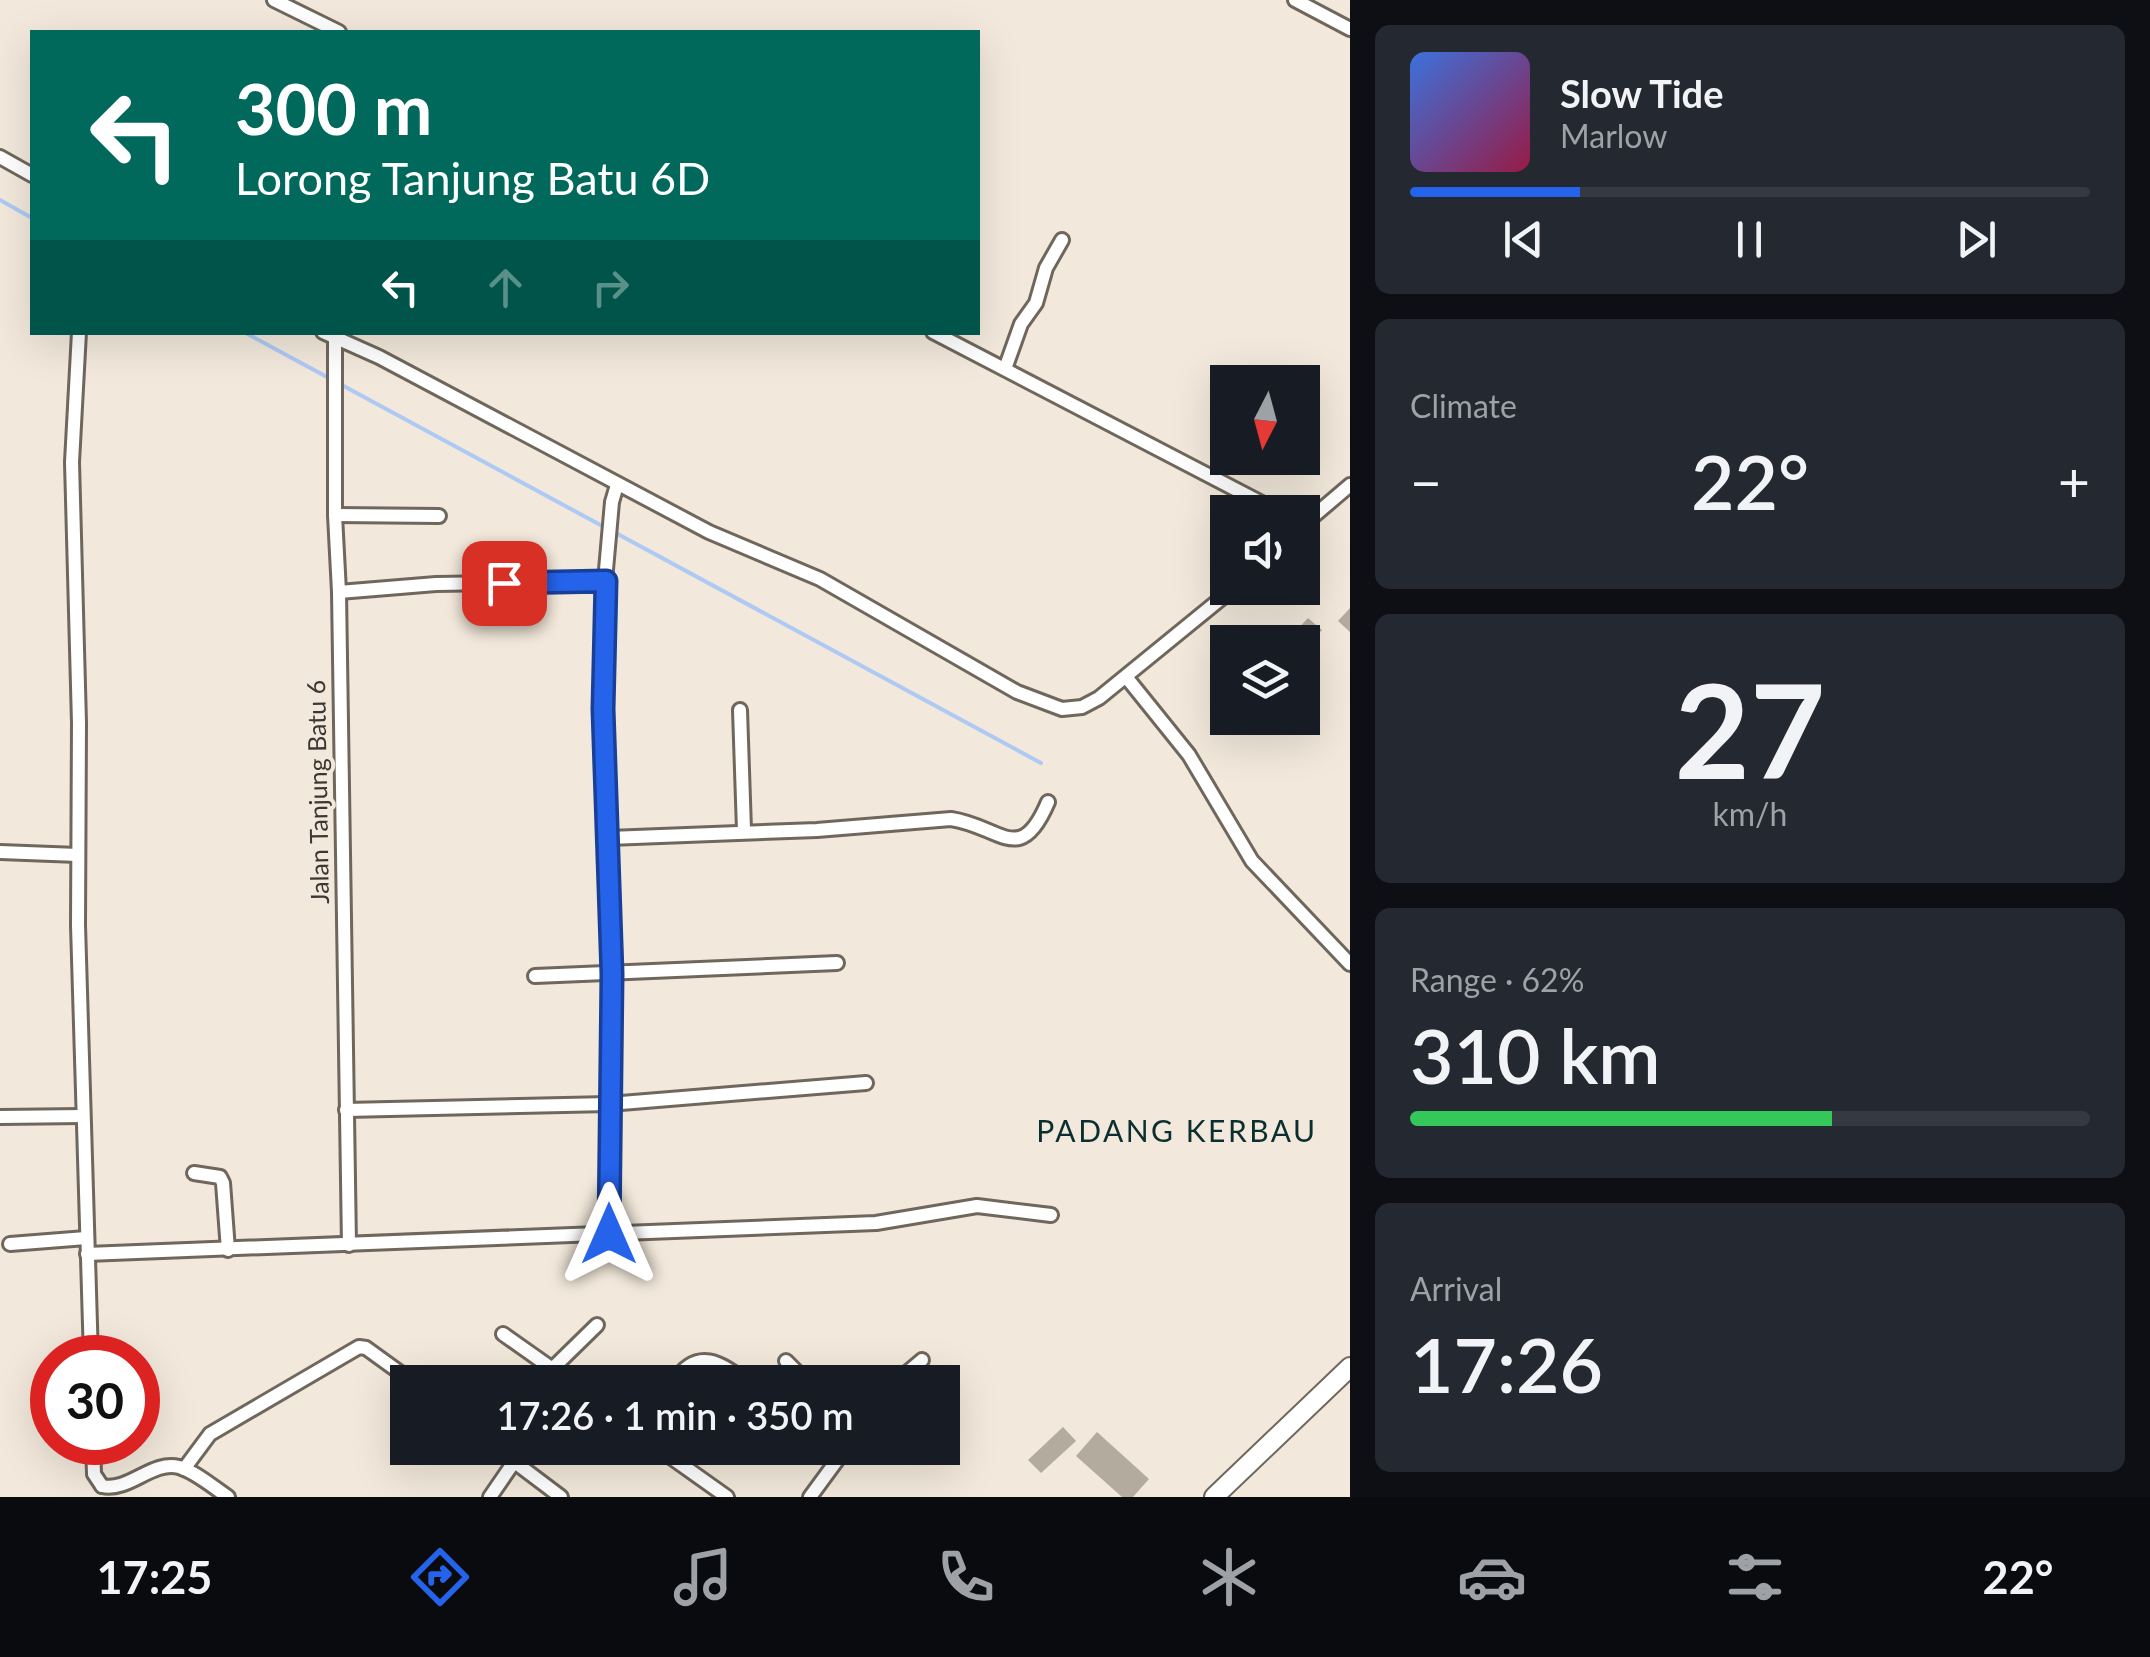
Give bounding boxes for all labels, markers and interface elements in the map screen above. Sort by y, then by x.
text: 300 m [235,66,432,150]
icon: left [70,70,200,200]
text: Slow Tide [1560,70,1723,116]
text: Marlow [1560,116,1667,155]
text: Lorong Tanjung Batu 6D [235,151,710,205]
icon: previous [1496,212,1551,267]
icon: pause [1722,212,1777,267]
icon: next [1949,212,2004,267]
icon: left [373,260,428,315]
icon: ahead [478,260,533,315]
icon: right [583,260,638,315]
north arrow [1210,365,1320,475]
map controls [1210,365,1320,735]
text: Climate [1410,386,1517,425]
text: 22° [1691,436,1809,526]
text: − [1410,448,1442,514]
text: + [2058,448,2090,514]
button: sound [1210,495,1320,605]
pin [462,541,547,626]
icon: arrive [477,556,532,611]
button: layers [1210,625,1320,735]
text: 27 [1675,651,1825,807]
street label: Jalan Tanjung Batu 6 [300,680,334,904]
text: km/h [1713,794,1787,833]
text: Range · 62% [1410,960,1584,999]
text: 310 km [1410,1010,1661,1100]
district label: PADANG KERBAU [1036,1112,1318,1148]
position arrow [557,1182,661,1286]
text: Arrival [1410,1269,1502,1308]
text: 17:26 [1410,1319,1603,1409]
speed limit sign: 30 [30,1335,160,1465]
text: 17:26 · 1 min · 350 m [497,1392,853,1438]
icon: directions [405,1542,475,1612]
icon: music [668,1542,738,1612]
icon: phone [931,1542,1001,1612]
icon: climate [1194,1542,1264,1612]
icon: car [1457,1542,1527,1612]
icon: filters [1720,1542,1790,1612]
text: 17:25 [96,1550,212,1604]
text: 22° [1983,1550,2053,1604]

